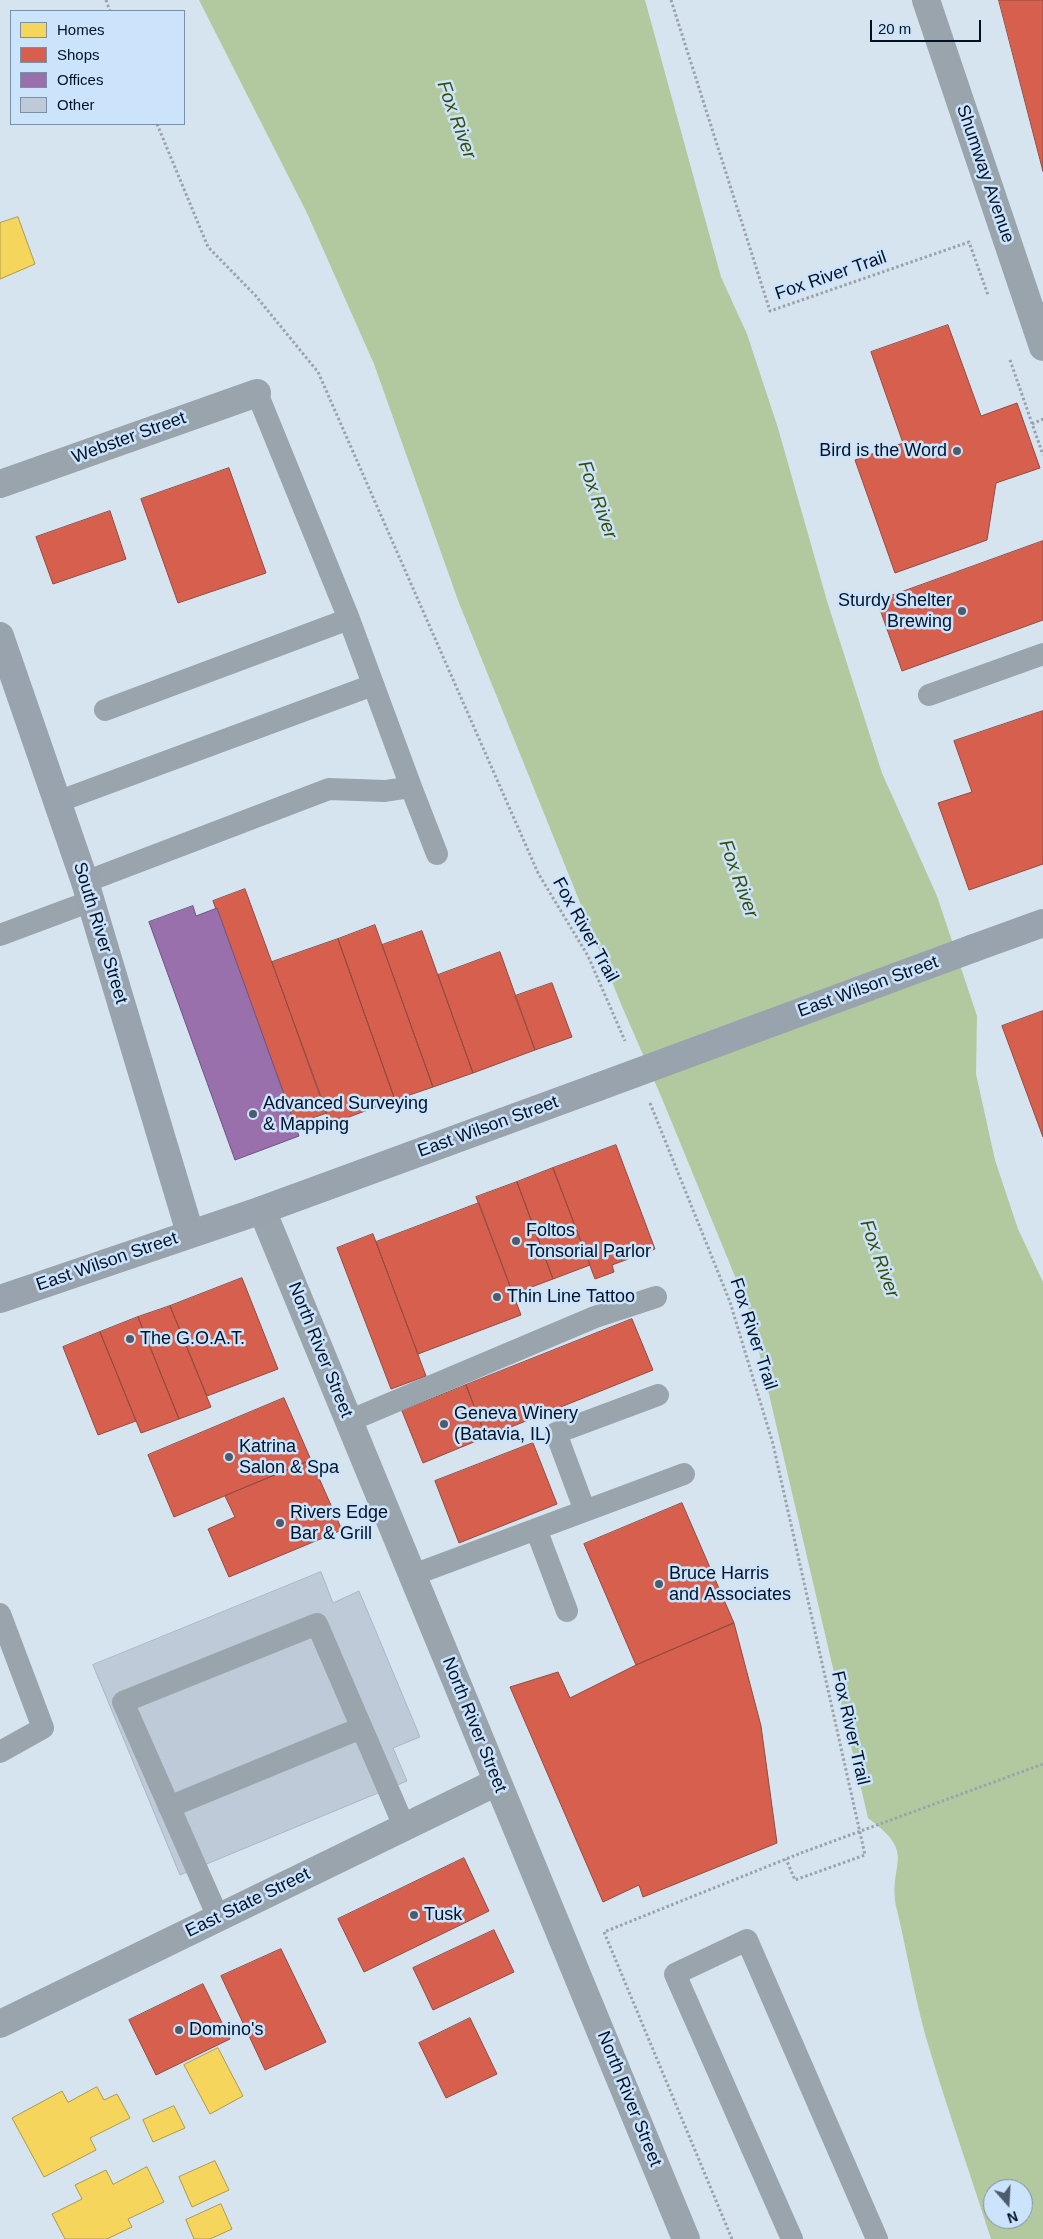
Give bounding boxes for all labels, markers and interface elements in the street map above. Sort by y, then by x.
legend [10,10,185,125]
scale bar [873,10,984,42]
text: 20 m [878,20,911,37]
text: Homes [57,21,105,38]
text: Shops [57,46,100,63]
text: Offices [57,71,103,88]
water label: Fox River [431,78,481,162]
text: Other [57,96,95,113]
street label: Shumway Avenue [951,102,1019,246]
street label: Fox River Trail [772,247,890,305]
street label: Webster Street [69,407,189,469]
place label: Bird is the Word [819,440,947,462]
marker: Bird is the Word [951,445,963,457]
water label: Fox River [572,458,622,542]
place label: Sturdy Shelter Brewing [838,590,952,632]
marker: Sturdy Shelter Brewing [956,605,968,617]
water label: Fox River [713,837,763,921]
street label: South River Street [68,860,132,1006]
street label: Fox River Trail [547,874,623,986]
street label: East Wilson Street [795,952,941,1022]
street label: East Wilson Street [415,1092,561,1162]
place label: Advanced Surveying & Mapping [263,1093,428,1136]
marker: Advanced Surveying & Mapping [247,1108,259,1120]
water label: Fox River [854,1217,904,1301]
place label: Foltos Tonsorial Parlor [526,1220,651,1262]
street label: East Wilson Street [33,1228,181,1296]
marker: Foltos Tonsorial Parlor [510,1235,522,1247]
street label: Fox River Trail [725,1275,781,1393]
street label: North River Street [283,1279,357,1421]
place label: Thin Line Tattoo [507,1286,635,1308]
marker: Thin Line Tattoo [491,1291,503,1303]
place label: The G.O.A.T. [140,1328,245,1350]
marker: The G.O.A.T. [124,1333,136,1345]
place label: Geneva Winery (Batavia, IL) [454,1403,578,1446]
marker: Geneva Winery (Batavia, IL) [438,1418,450,1430]
place label: Katrina Salon & Spa [239,1436,339,1478]
marker: Katrina Salon & Spa [223,1451,235,1463]
place label: Rivers Edge Bar & Grill [290,1502,388,1545]
marker: Rivers Edge Bar & Grill [274,1517,286,1529]
place label: Bruce Harris and Associates [669,1563,791,1606]
marker: Bruce Harris and Associates [653,1578,665,1590]
street label: North River Street [437,1654,511,1796]
street label: Fox River Trail [826,1669,874,1787]
street label: East State Street [182,1863,314,1943]
place label: Tusk [424,1904,462,1926]
marker: Tusk [408,1909,420,1921]
place label: Domino's [189,2019,263,2041]
marker: Domino's [173,2024,185,2036]
street label: North River Street [592,2028,666,2170]
north arrow [983,2179,1033,2229]
text: N [1005,2208,1020,2226]

